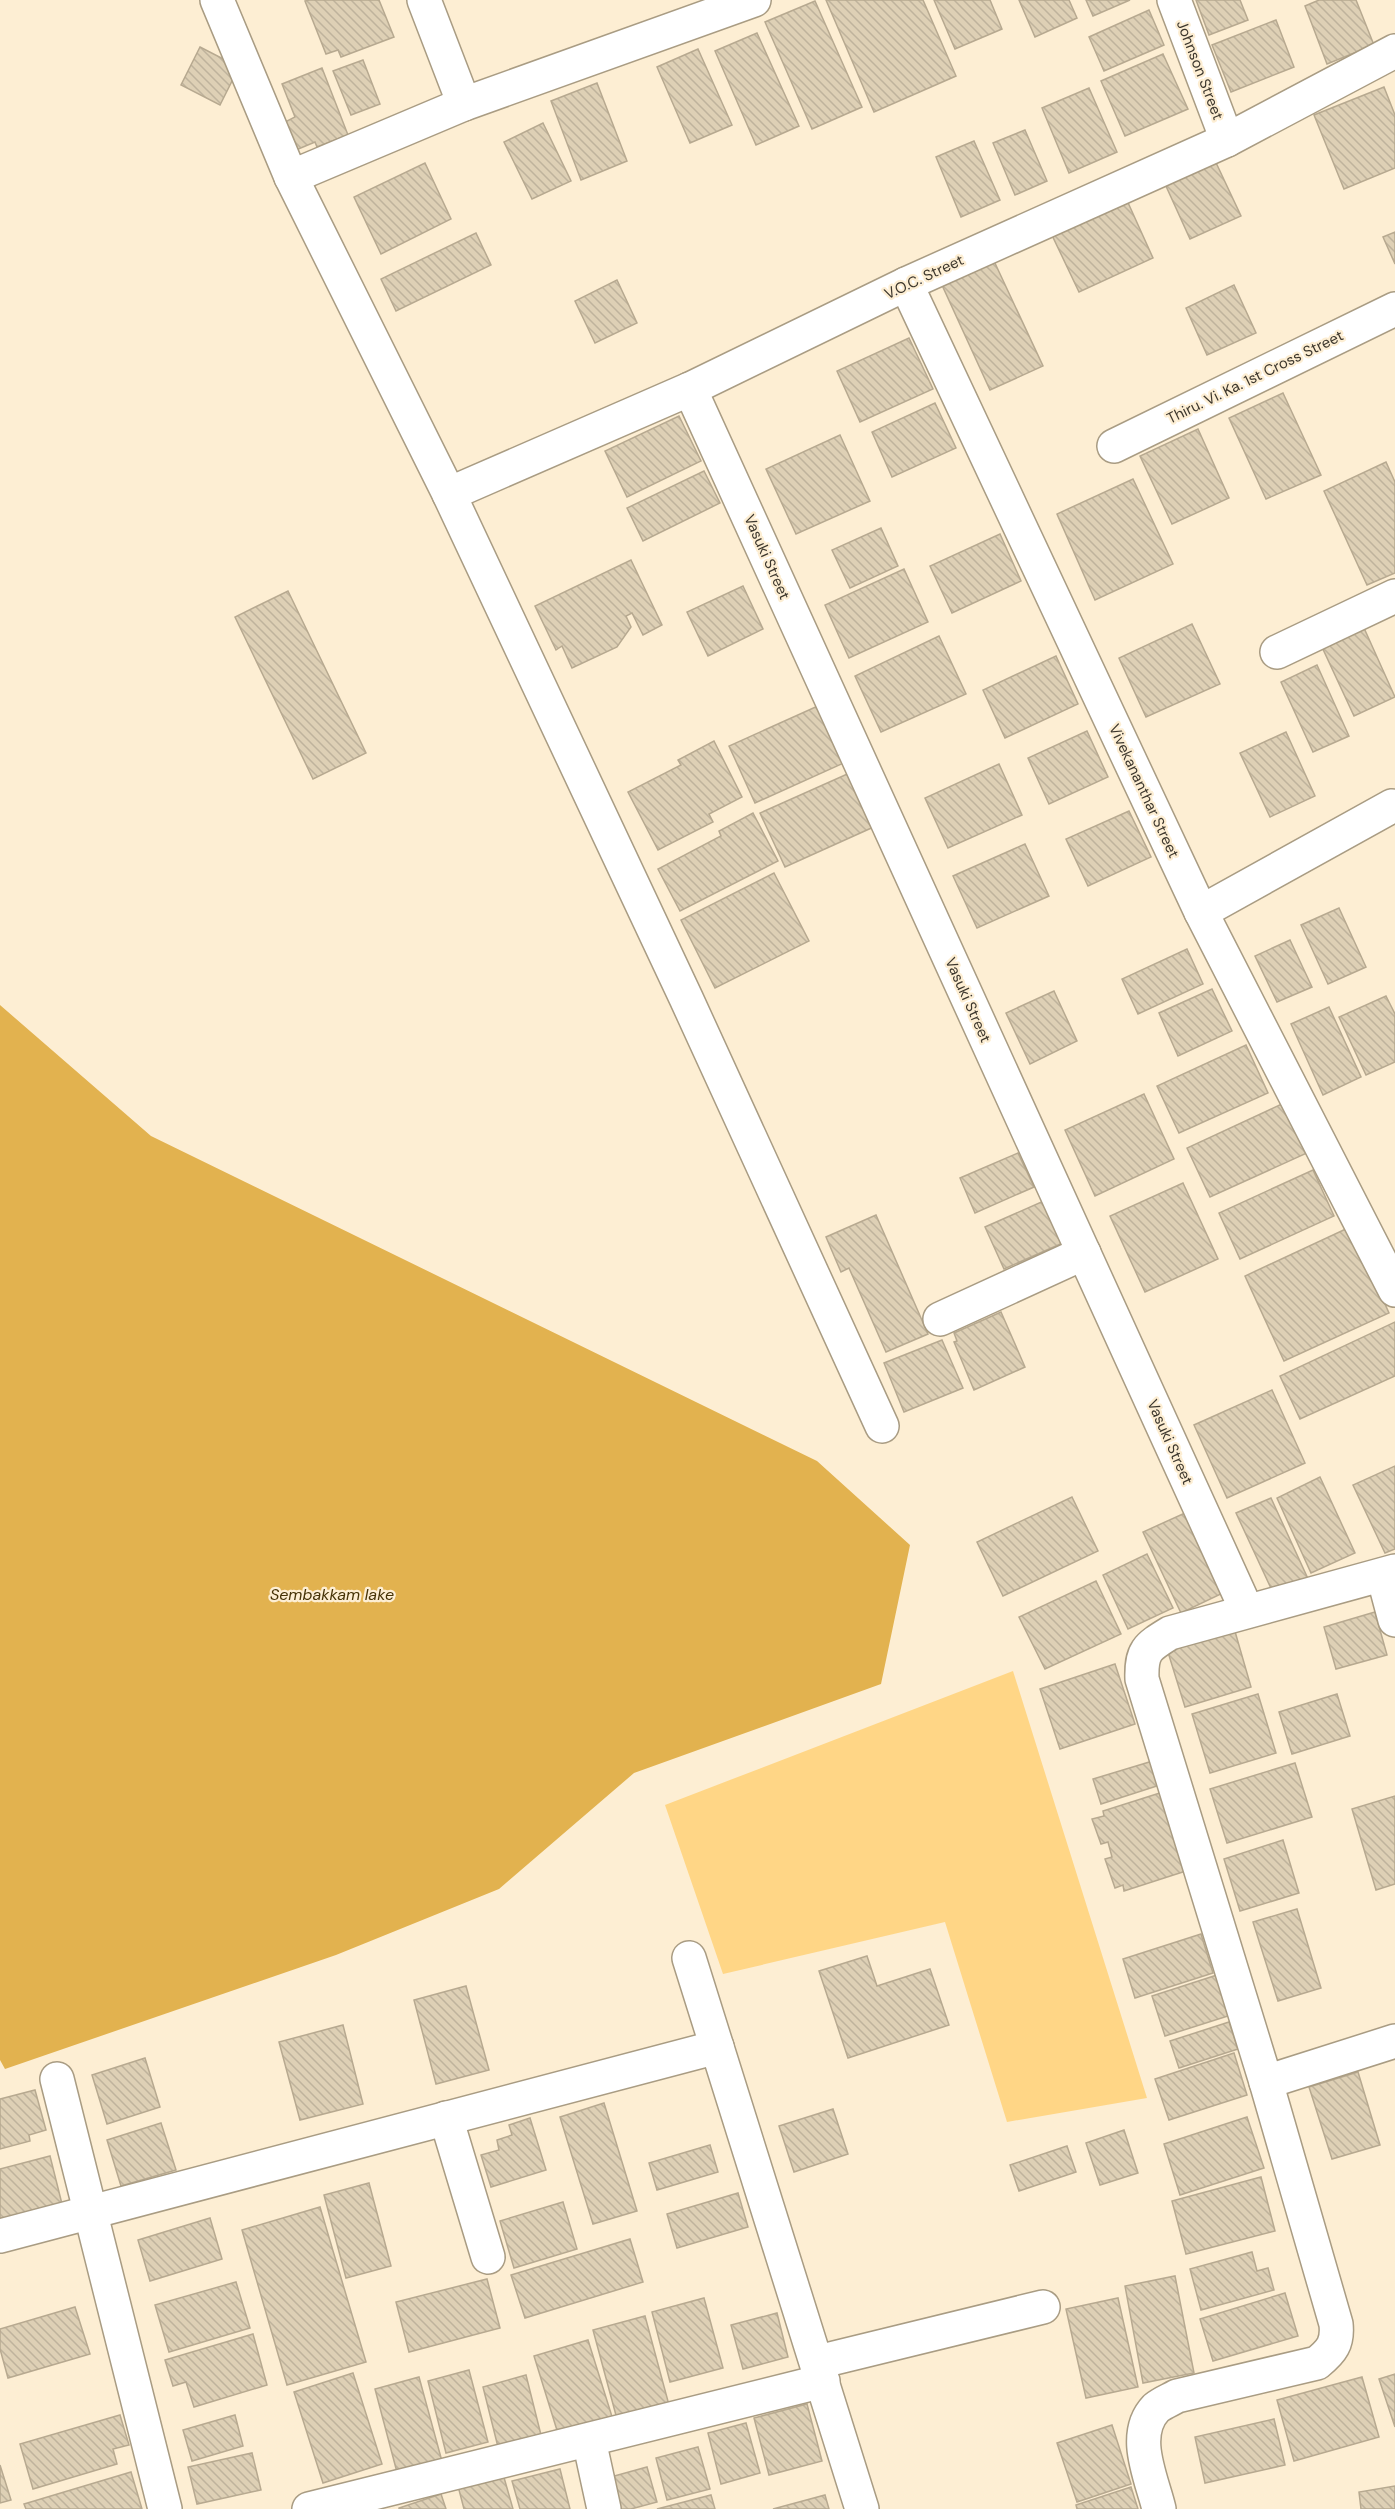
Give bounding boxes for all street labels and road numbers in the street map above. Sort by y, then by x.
street label: Johnson Street [1172,17,1228,123]
street label: V.O.C. Street [881,250,967,304]
street label: Thiru. Vi. Ka. 1st Cross Street [1163,325,1347,429]
street label: Vasuki Street [739,511,795,603]
street label: Vivekananthar Street [1104,721,1184,861]
street label: Vasuki Street [940,954,996,1046]
street label: Vasuki Street [1142,1396,1198,1488]

